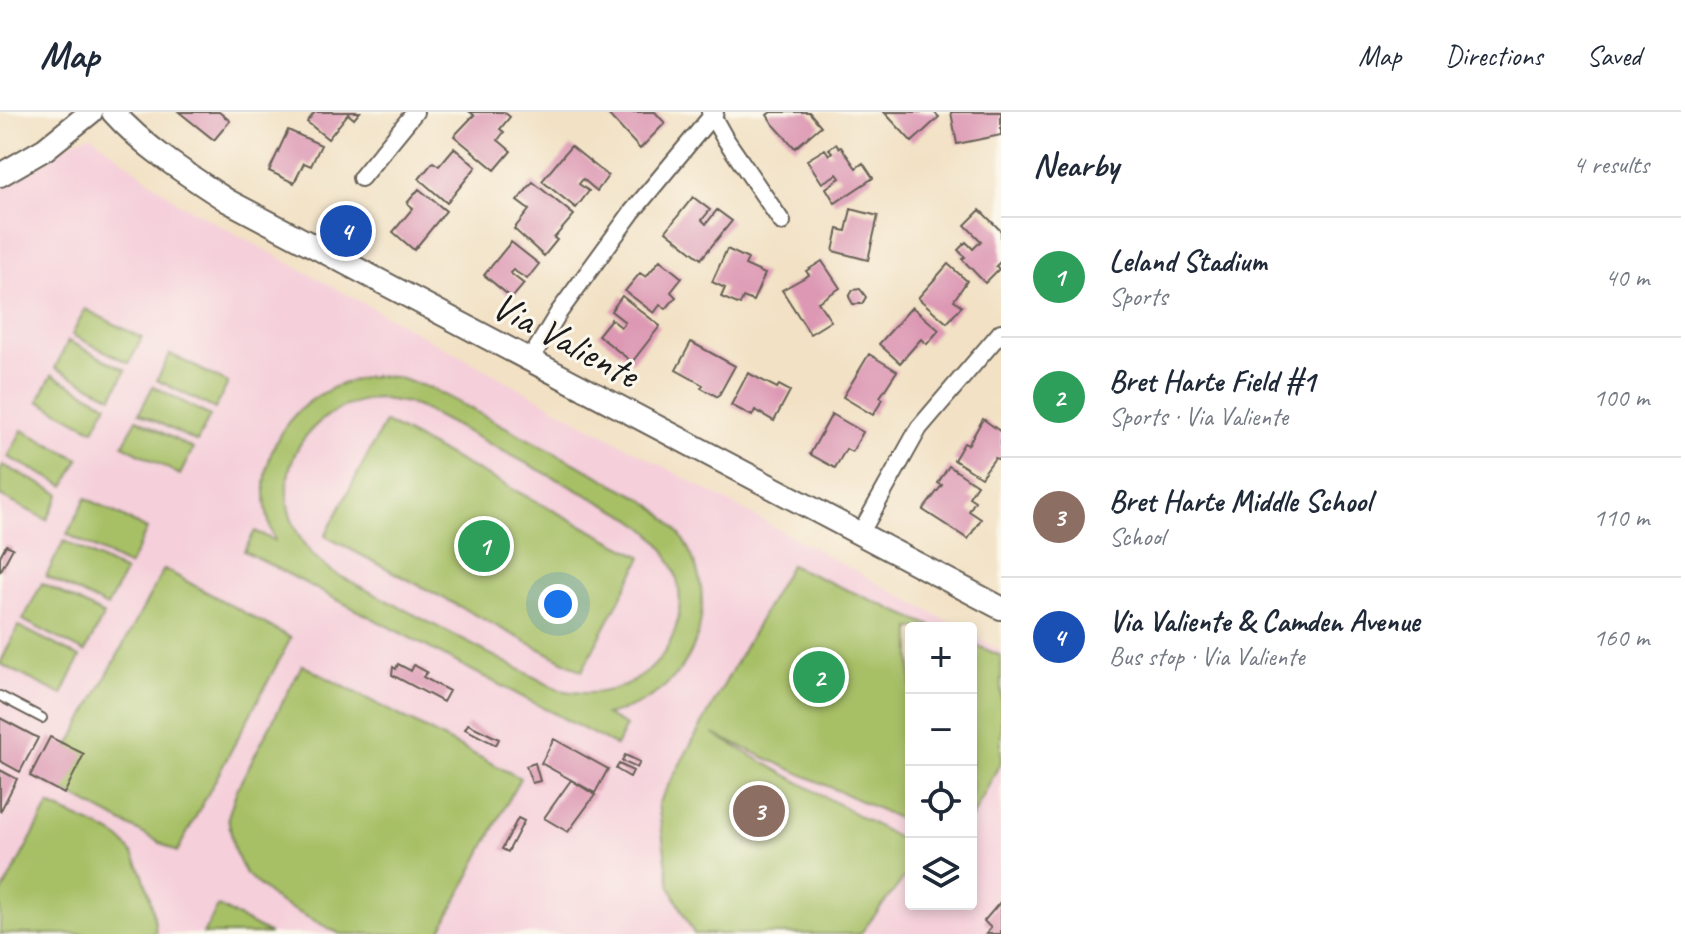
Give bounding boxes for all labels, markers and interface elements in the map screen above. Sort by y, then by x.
text: Map [40,32,99,79]
text: Map [1358,38,1401,73]
text: Directions [1445,38,1543,73]
text: Saved [1587,38,1641,73]
text: Nearby [1033,143,1119,186]
text: 4 results [1573,148,1649,181]
pin: 4 [320,201,372,261]
text: Leland Stadium [1109,242,1267,280]
text: 1 [1053,261,1065,294]
text: 40 m [1605,261,1649,294]
text: Sports [1109,280,1167,313]
street label: Via Valiente [484,281,650,401]
text: Bret Harte Field #1 [1109,362,1315,400]
text: 2 [1053,381,1065,414]
text: 100 m [1593,381,1649,414]
text: Sports · Via Valiente [1109,400,1288,433]
text: Bret Harte Middle School [1109,482,1371,520]
text: 3 [1053,501,1065,534]
text: 110 m [1593,501,1649,534]
pin: 1 [458,516,510,576]
text: School [1109,520,1165,553]
your location [538,584,578,624]
text: Via Valiente & Camden Avenue [1109,602,1420,640]
text: 4 [1053,621,1065,654]
text: 160 m [1593,621,1649,654]
map controls [905,622,977,910]
button: + [905,622,977,694]
text: Bus stop · Via Valiente [1109,640,1304,673]
pin: 2 [793,647,845,707]
button: − [905,694,977,766]
button: locate [905,766,977,838]
pin: 3 [733,781,785,841]
button: layers [905,838,977,910]

